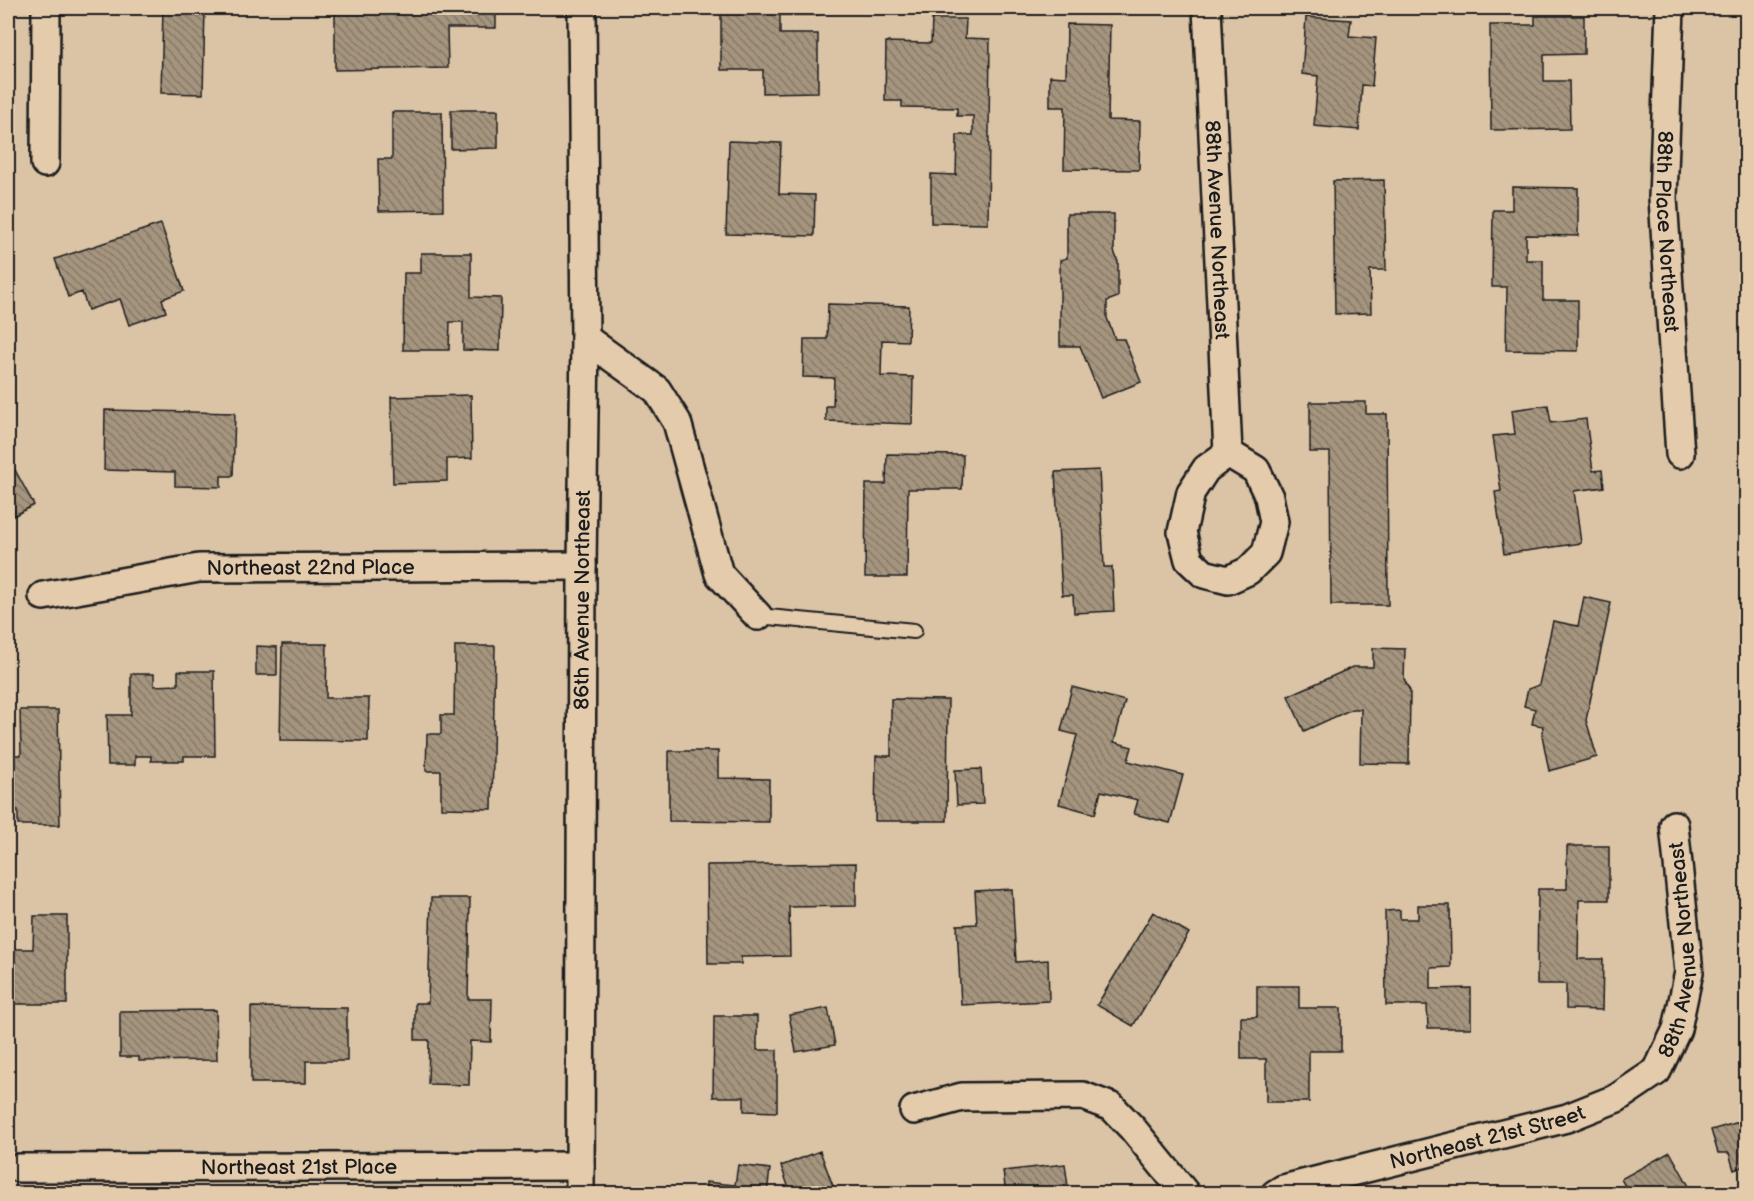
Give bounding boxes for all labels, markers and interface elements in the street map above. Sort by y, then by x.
street label: 88th Avenue Northeast [1199,120,1235,340]
street label: 88th Place Northeast [1650,130,1684,334]
street label: 86th Avenue Northeast [570,489,596,710]
street label: Northeast 22nd Place [206,555,415,581]
street label: 88th Avenue Northeast [1653,840,1703,1062]
street label: Northeast 21st Street [1387,1100,1589,1175]
street label: Northeast 21st Place [201,1155,397,1180]

